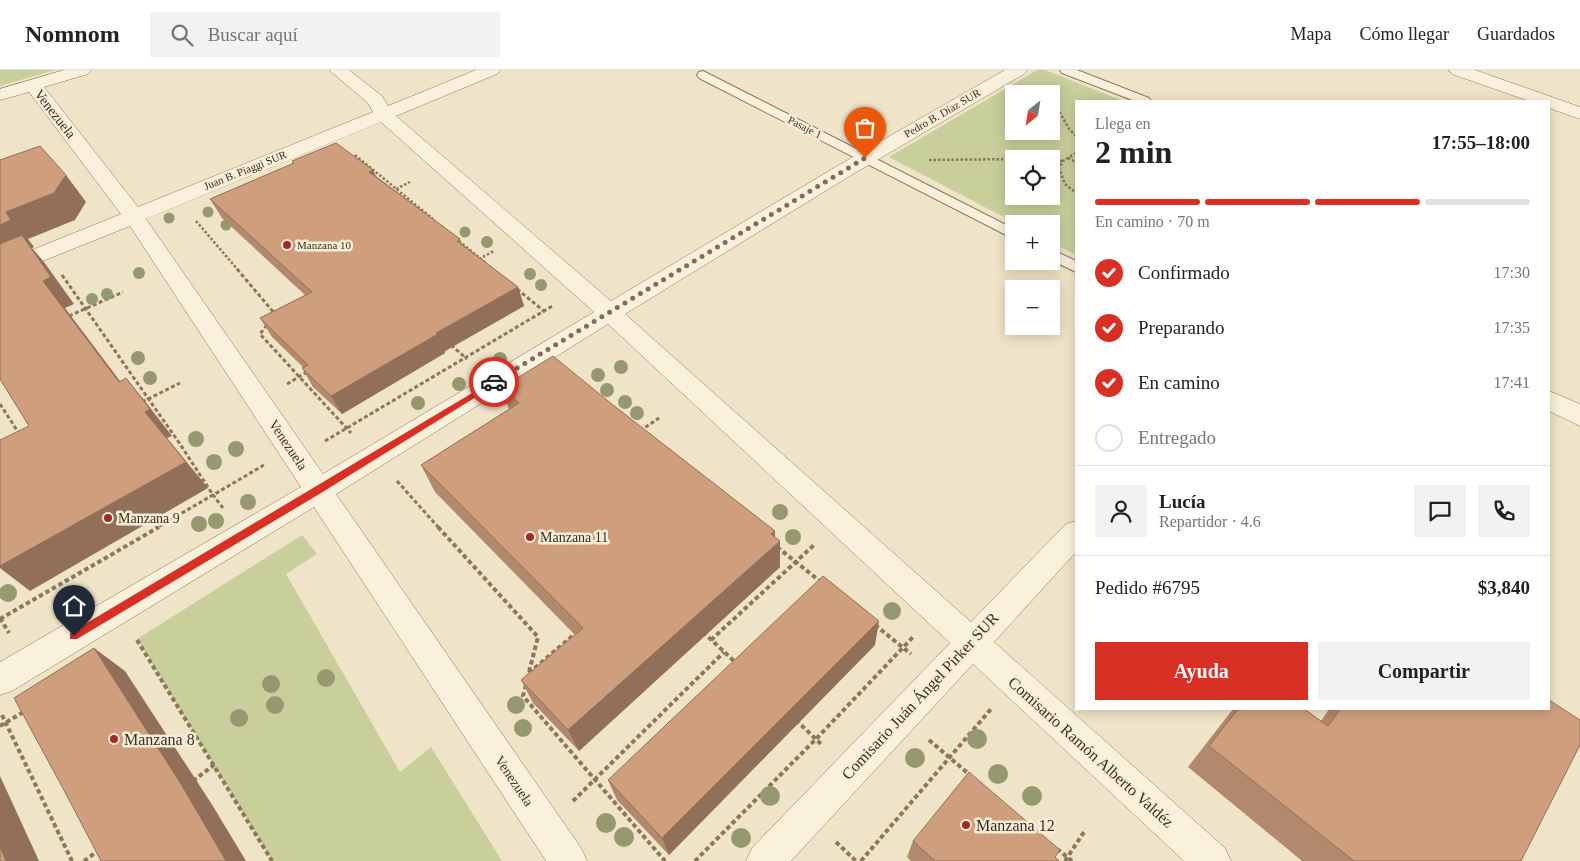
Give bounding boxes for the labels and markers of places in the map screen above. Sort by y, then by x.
pin [844,107,886,158]
marker: Manzana 10 [281,239,293,251]
place label: Manzana 10 [297,239,352,251]
place label: Manzana 9 [118,511,180,526]
marker: Manzana 9 [102,512,114,524]
place label: Manzana 11 [540,530,608,545]
marker: Manzana 11 [524,531,536,543]
pin [53,585,95,636]
place label: Manzana 8 [124,731,195,748]
marker: Manzana 8 [108,733,120,745]
place label: Manzana 12 [976,817,1055,834]
marker: Manzana 12 [960,819,972,831]

